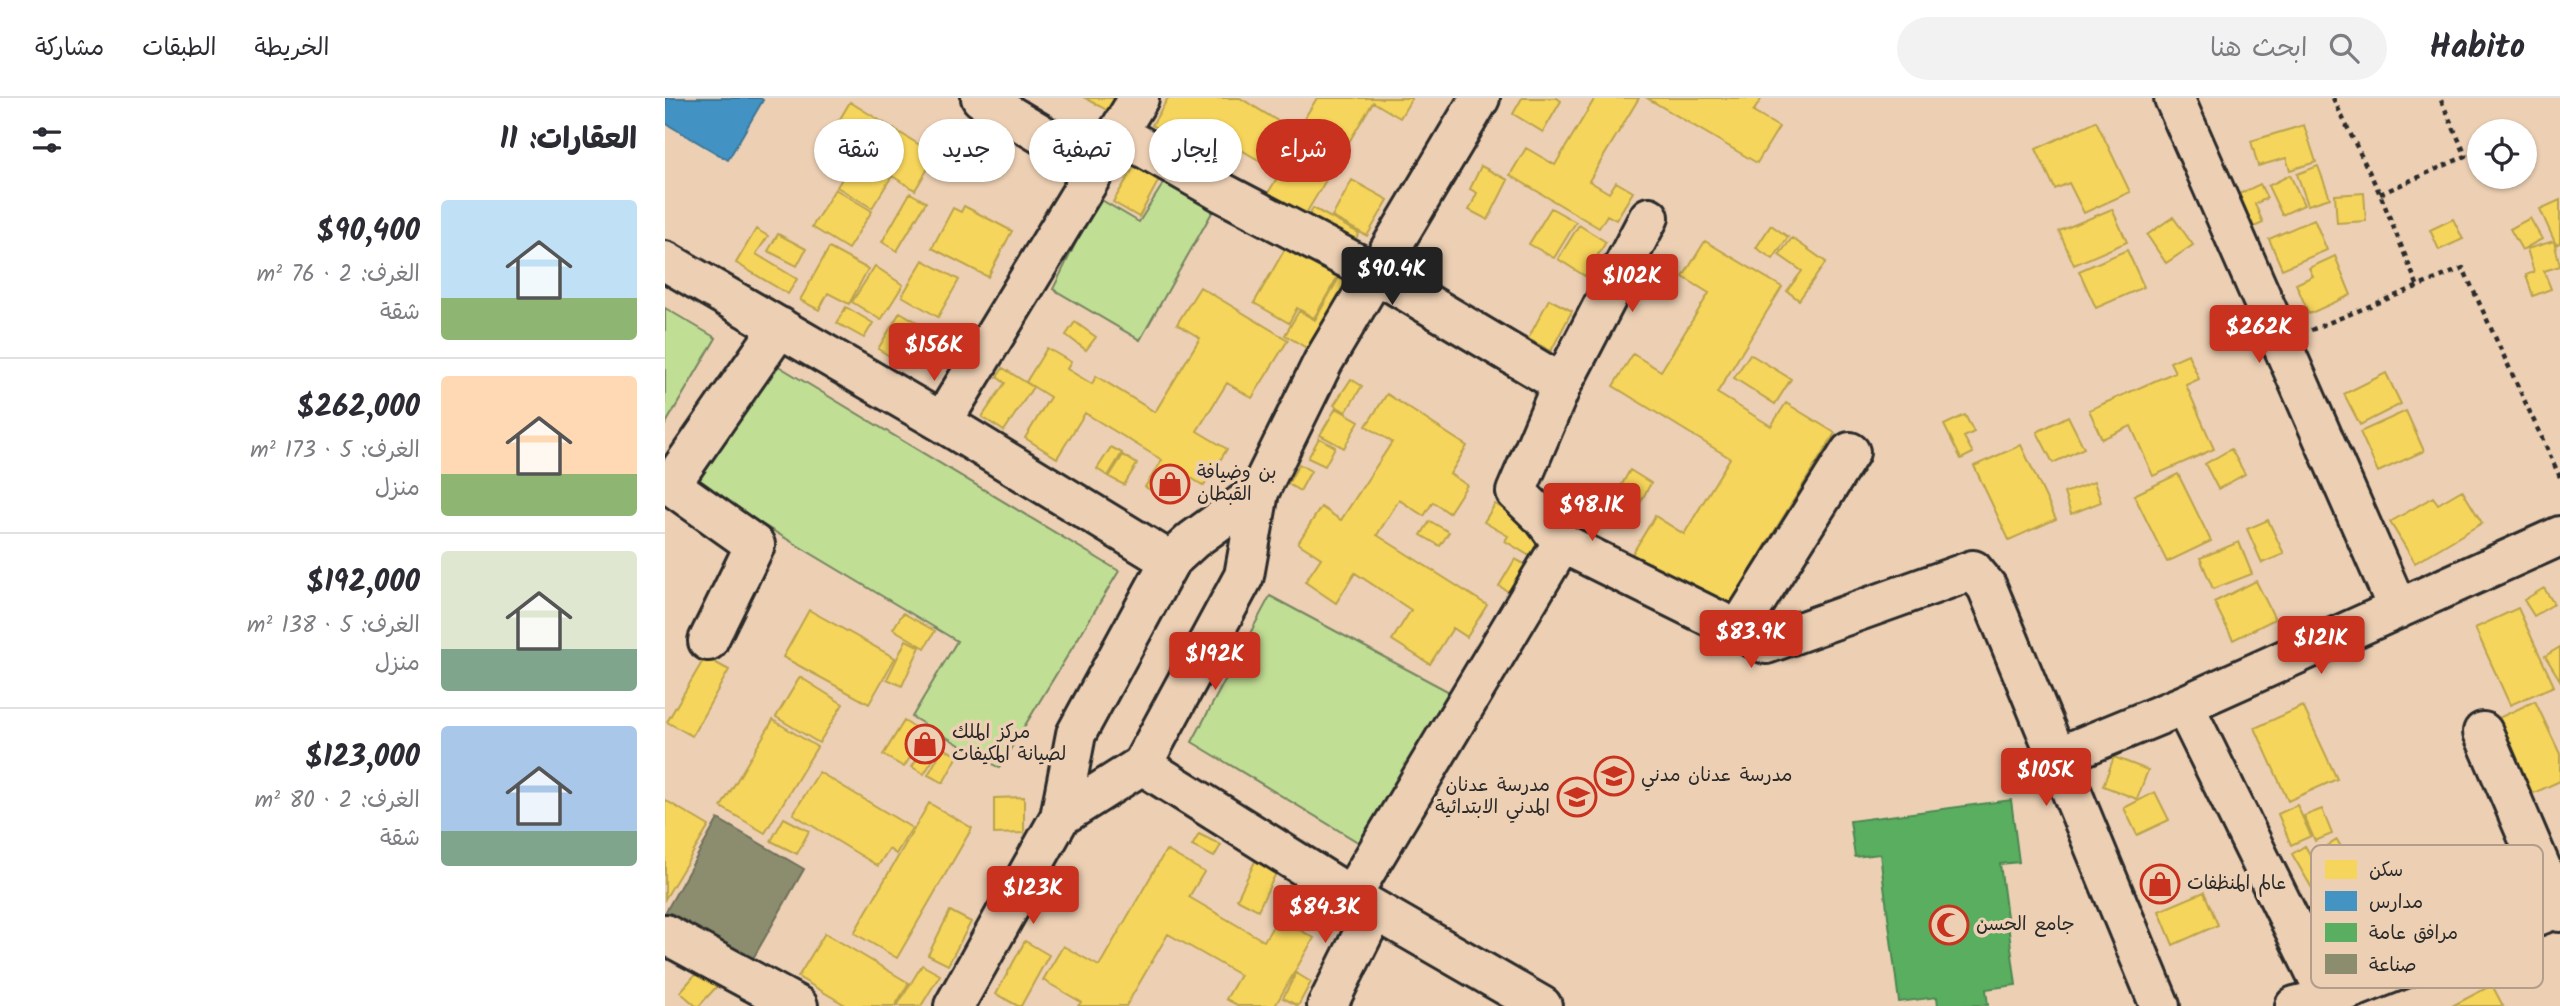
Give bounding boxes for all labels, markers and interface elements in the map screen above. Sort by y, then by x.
search box [1897,17,2387,80]
text: Habito [2429,22,2525,75]
text: ابحث هنا [2210,28,2307,70]
text: مشاركة [35,29,104,68]
text: الطبقات [142,29,217,68]
text: الخريطة [255,29,329,68]
icon: search [2325,29,2363,67]
text: العقارات: 11 [499,116,637,164]
chip: شقة [814,119,904,182]
chip: جديد [918,119,1015,182]
chip: تصفية [1029,119,1135,182]
chip: إيجار [1149,119,1242,182]
chip: شراء [1256,119,1351,182]
map controls [2467,119,2537,189]
button: locate [2467,119,2537,189]
icon: filters [28,121,66,159]
text: $90,400 [317,208,420,256]
icon: home [497,228,581,312]
pin: $90.4K [1335,248,1449,307]
text: $90.4K [1358,252,1426,288]
pin: $102K [1583,254,1681,314]
text: الغرف: 2 · 76 m² [257,257,420,293]
text: $102K [1602,259,1662,295]
text: شقة [380,295,420,331]
pin: $262K [2210,306,2308,365]
text: $262K [2226,310,2292,346]
pin: $156K [885,324,983,383]
text: $156K [905,328,963,364]
text: $262,000 [297,384,420,432]
icon: home [497,404,581,488]
text: الغرف: 5 · 173 m² [250,433,420,469]
place label: بن وضيافة القبطان [1197,458,1277,510]
shop icon: بن وضيافة القبطان [1149,463,1191,505]
text: منزل [375,471,420,507]
pin: $98.1K [1535,484,1649,543]
text: $98.1K [1559,488,1625,524]
text: $192,000 [306,559,420,607]
icon: home [497,579,581,663]
text: الغرف: 5 · 138 m² [247,608,420,644]
pin: $83.9K [1694,610,1808,670]
text: $83.9K [1716,615,1786,651]
pin: $121K [2272,616,2370,676]
text: $121K [2294,621,2348,657]
pin: $192K [1166,632,1264,692]
text: $192K [1185,637,1245,673]
text: منزل [375,646,420,682]
place label: مركز الملك لصيانة المكيفات [952,718,1066,770]
shop icon: مركز الملك لصيانة المكيفات [904,723,946,765]
text: $123,000 [305,734,420,782]
pin: $105K [1997,748,2095,808]
text: $105K [2017,753,2075,789]
icon: home [497,754,581,838]
school or university icon: مدرسة عدنان مدني [1593,755,1635,797]
place label: مدرسة عدنان مدني [1641,761,1793,791]
place label: مدرسة عدنان المدني الابتدائية [1435,771,1550,823]
school or university icon: مدرسة عدنان المدني الابتدائية [1556,776,1598,818]
text: الغرف: 2 · 80 m² [255,783,420,819]
text: شقة [380,821,420,857]
legend [2311,845,2543,988]
text: سكن [2369,856,2403,886]
shop icon: عالم المنظفات [2139,863,2181,905]
pin: $123K [984,866,1082,926]
place label: عالم المنظفات [2187,869,2286,899]
text: $123K [1003,871,1063,907]
pin: $84.3K [1268,886,1382,945]
text: مدارس [2369,888,2423,918]
text: $84.3K [1289,890,1361,926]
mosque icon: جامع الحسن [1928,904,1970,946]
place label: جامع الحسن [1976,910,2075,940]
text: مرافق عامة [2369,919,2458,949]
text: صناعة [2369,951,2417,981]

